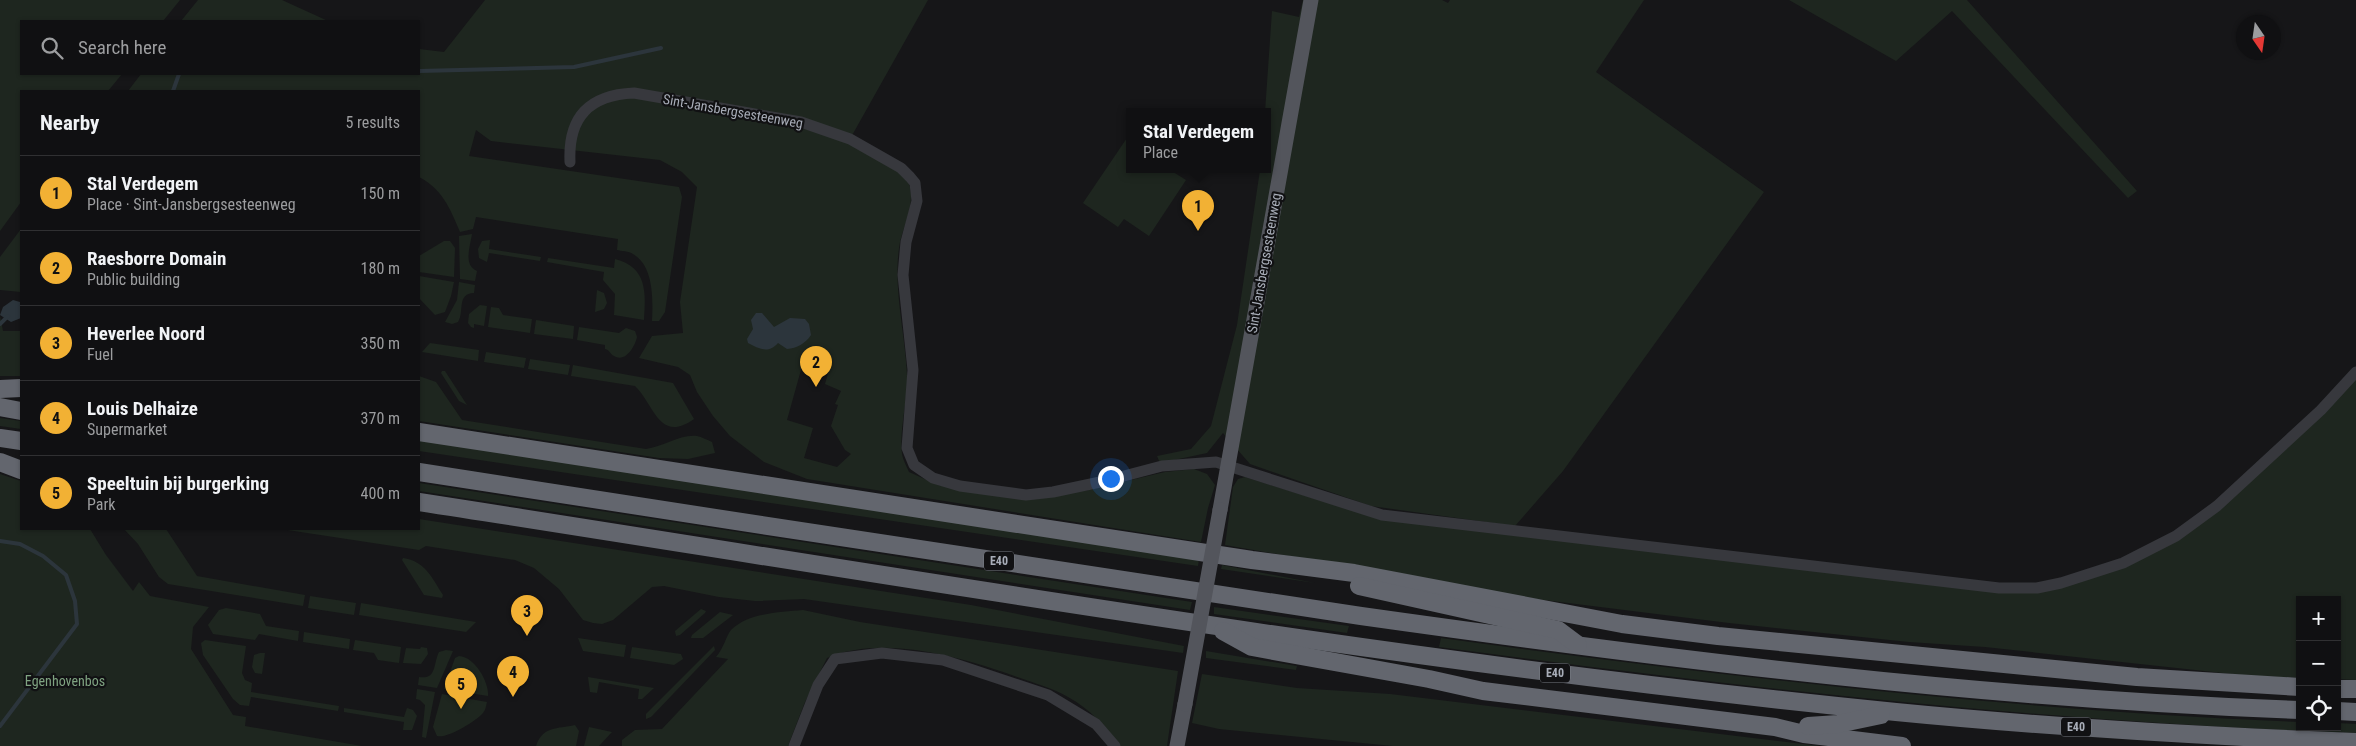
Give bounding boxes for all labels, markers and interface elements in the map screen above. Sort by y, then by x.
north arrow [2236,15,2281,60]
search box [20,20,420,75]
icon: search [38,34,66,62]
text: Search here [78,36,166,59]
street label: Sint-Jansbergsesteenweg [662,91,804,131]
popup [1126,108,1271,173]
text: Nearby [40,111,99,135]
text: 5 results [345,113,400,132]
text: Stal Verdegem [1143,120,1254,143]
text: Place [1143,143,1178,162]
text: Stal Verdegem [87,172,198,195]
text: 1 [52,184,60,203]
text: 150 m [361,184,400,203]
pin: 1 [1182,190,1214,231]
street label: Sint-Jansbergsesteenweg [1244,192,1284,334]
text: Place · Sint-Jansbergsesteenweg [87,195,296,214]
text: Raesborre Domain [87,247,226,270]
text: 2 [52,259,60,278]
text: 180 m [361,259,400,278]
text: Public building [87,270,180,289]
text: Heverlee Noord [87,322,205,345]
text: 3 [52,334,60,353]
text: 350 m [361,334,400,353]
text: Fuel [87,345,113,364]
pin: 2 [800,346,832,387]
text: Louis Delhaize [87,397,198,420]
text: 4 [52,409,60,428]
text: 370 m [361,409,400,428]
text: Supermarket [87,420,167,439]
your location [1098,466,1124,492]
text: Speeltuin bij burgerking [87,472,269,495]
text: 5 [52,484,60,503]
text: 400 m [361,484,400,503]
text: Park [87,495,116,514]
road number: E40 [984,552,1014,570]
pin: 3 [511,595,543,636]
map controls [2296,596,2341,731]
button: + [2296,596,2341,641]
button: − [2296,641,2341,686]
pin: 4 [497,656,529,697]
road number: E40 [1540,664,1570,682]
pin: 5 [445,668,477,709]
park label: Egenhovenbos [25,673,105,689]
button: locate [2296,686,2341,731]
road number: E40 [2061,718,2091,736]

